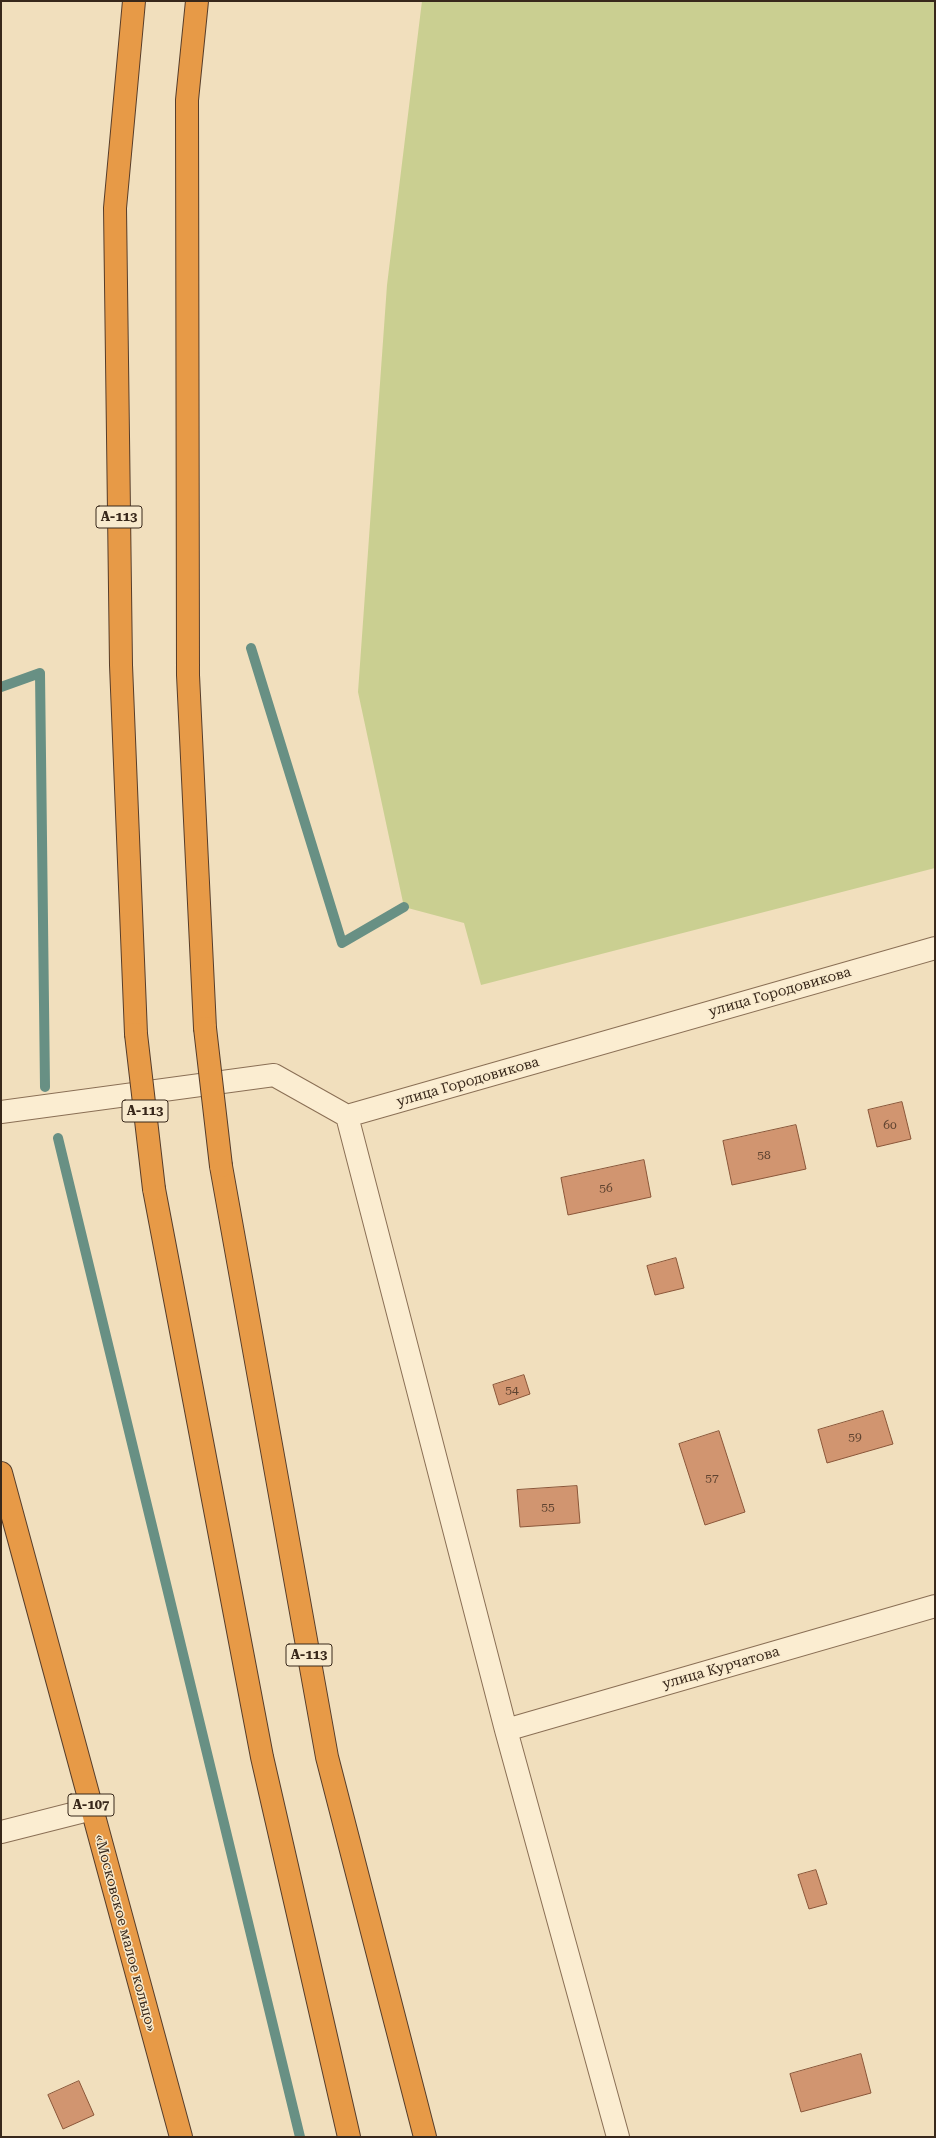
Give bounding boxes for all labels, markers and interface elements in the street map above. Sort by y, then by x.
road number: А-113 [96,506,142,528]
street label: улица Городовикова [707,964,853,1020]
street label: улица Городовикова [395,1054,541,1110]
road number: А-113 [122,1100,168,1122]
house number: 60 [883,1118,897,1132]
house number: 58 [757,1148,771,1162]
house number: 56 [599,1181,613,1195]
house number: 54 [505,1383,519,1397]
house number: 59 [848,1430,862,1444]
house number: 57 [705,1471,719,1485]
house number: 55 [541,1500,555,1514]
street label: улица Курчатова [661,1643,781,1693]
road number: А-113 [286,1644,332,1666]
road number: А-107 [68,1794,114,1816]
street label: «Московское малое кольцо» [91,1833,159,2033]

